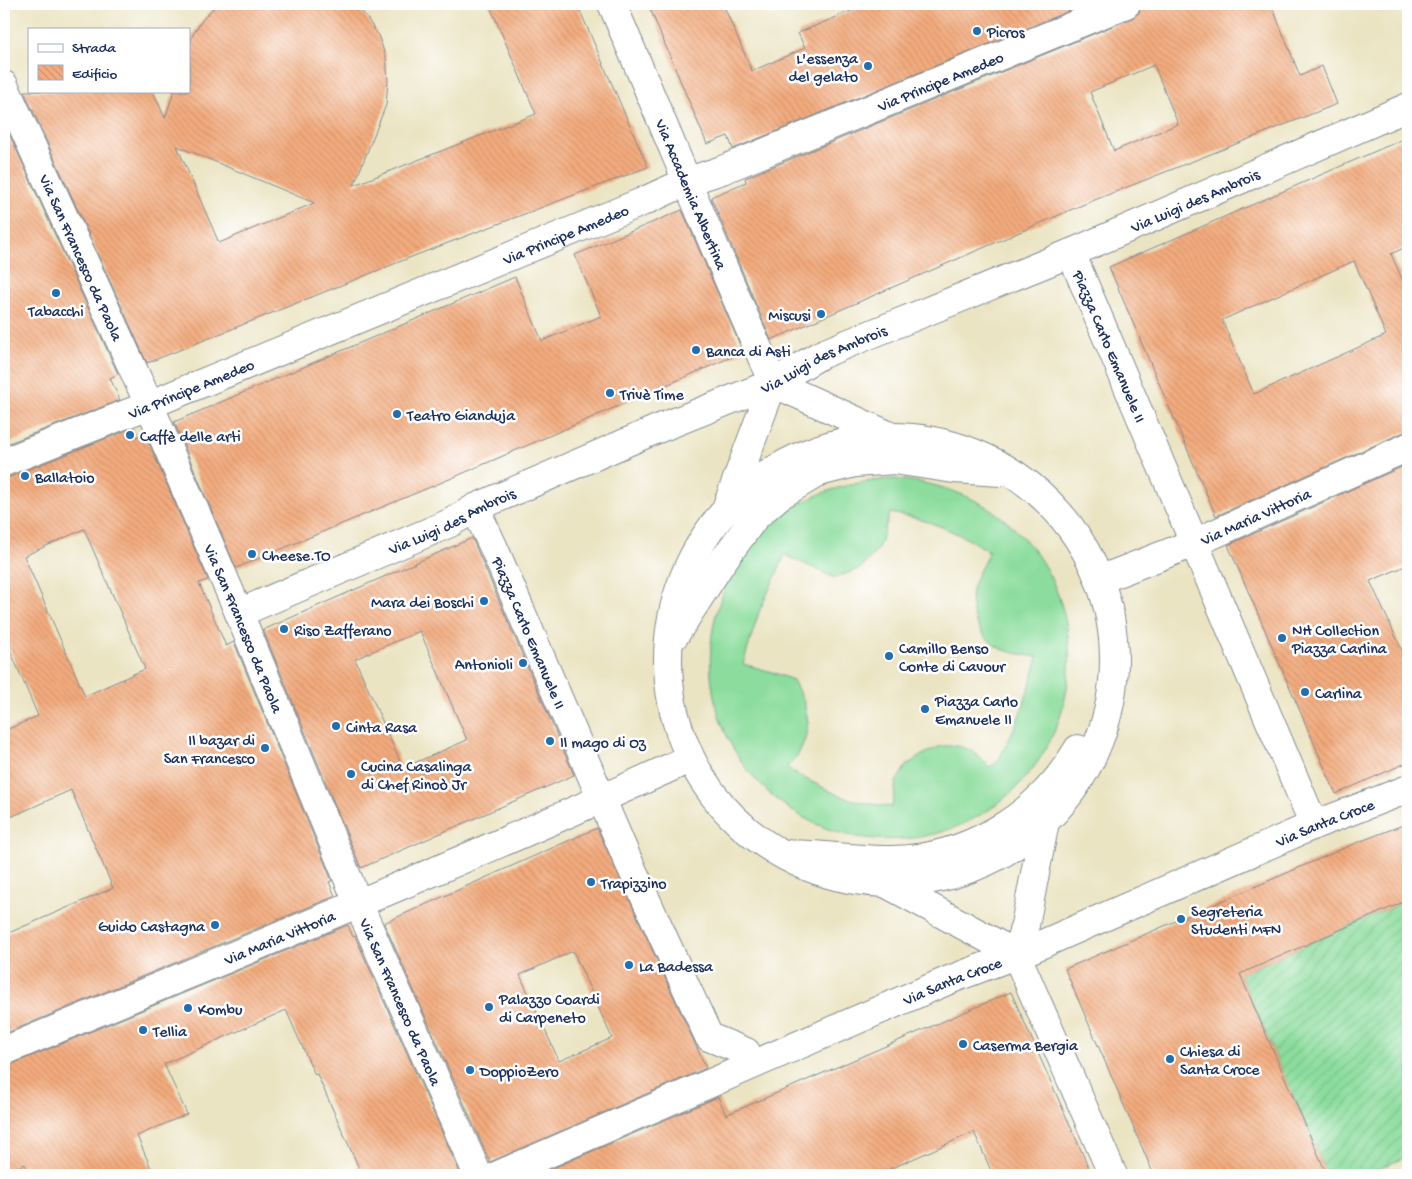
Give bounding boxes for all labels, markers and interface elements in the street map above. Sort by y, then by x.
marker: Picros [971,25,983,37]
place label: Picros [986,25,1026,44]
legend [28,28,190,92]
text: Strada [72,40,117,58]
street label: Via Principe Amedeo [875,49,1007,118]
place label: L'essenza del gelato [788,51,859,88]
marker: L'essenza del gelato [862,60,874,72]
text: Edificio [72,66,118,84]
street label: Via Accademia Albertina [649,116,730,274]
street label: Via Luigi des Ambrois [1128,166,1264,239]
street label: Via San Francesco da Paola [33,171,125,346]
street label: Via Principe Amedeo [500,202,632,272]
street label: Piazza Carlo Emanuele II [1066,267,1148,426]
marker: Tabacchi [50,287,62,299]
place label: Tabacchi [27,304,84,323]
place label: Miscusi [768,308,811,327]
marker: Miscusi [815,308,827,320]
street label: Via Luigi des Ambrois [758,322,891,400]
marker: Banca di Asti [690,344,702,356]
place label: Banca di Asti [705,344,791,363]
street label: Via Principe Amedeo [125,357,258,426]
marker: Trivè Time [604,387,616,399]
place label: Trivè Time [619,387,684,406]
marker: Teatro Gianduja [391,408,403,420]
place label: Teatro Gianduja [406,408,516,427]
marker: Caffè delle arti [124,429,136,441]
place label: Caffè delle arti [140,429,241,448]
marker: Ballatoio [19,470,31,482]
place label: Ballatoio [34,470,95,489]
street label: Via Luigi des Ambrois [386,485,520,561]
street label: Via Maria Vittoria [1198,485,1316,552]
street label: Via San Francesco da Paola [197,541,285,717]
marker: Cheese.TO [246,548,258,560]
place label: Cheese.TO [262,548,331,567]
street label: Piazza Carlo Emanuele II [485,554,568,713]
place label: Mara dei Boschi [371,595,474,614]
marker: Mara dei Boschi [478,595,490,607]
marker: Riso Zafferano [278,623,290,635]
place label: Riso Zafferano [294,623,392,642]
place label: NH Collection Piazza Carlina [1291,623,1388,660]
marker: NH Collection Piazza Carlina [1276,632,1288,644]
place label: Camillo Benso Conte di Cavour [899,641,1006,678]
marker: Camillo Benso Conte di Cavour [883,650,895,662]
place label: Antonioli [455,657,513,676]
marker: Antonioli [517,657,529,669]
marker: Carlina [1299,686,1311,698]
place label: Carlina [1315,686,1363,705]
place label: Piazza Carlo Emanuele II [934,694,1018,731]
marker: Piazza Carlo Emanuele II [919,703,931,715]
marker: Cinta Rasa [330,720,342,732]
place label: Cinta Rasa [346,720,418,739]
place label: Il bazar di San Francesco [164,733,255,770]
marker: Il mago di Oz [544,735,556,747]
place label: Il mago di Oz [560,735,647,754]
marker: Il bazar di San Francesco [259,742,271,754]
place label: Cucina Casalinga di Chef Rinoò Jr [361,759,472,796]
marker: Cucina Casalinga di Chef Rinoò Jr [345,768,357,780]
street label: Via Santa Croce [1273,796,1378,854]
marker: Trapizzino [585,876,597,888]
place label: Trapizzino [600,876,667,895]
place label: Segreteria Studenti MFN [1191,904,1281,941]
street label: Via Maria Vittoria [221,908,340,972]
marker: Segreteria Studenti MFN [1175,913,1187,925]
street label: Via San Francesco da Paola [353,915,444,1090]
place label: Guido Castagna [98,919,206,938]
marker: Guido Castagna [209,919,221,931]
street label: Via Santa Croce [900,955,1006,1012]
marker: La Badessa [623,959,635,971]
place label: La Badessa [639,959,714,978]
place label: Palazzo Coardi di Carpeneto [498,992,600,1029]
marker: Palazzo Coardi di Carpeneto [483,1001,495,1013]
marker: Kombu [182,1002,194,1014]
place label: Kombu [198,1002,243,1021]
marker: Tellia [137,1024,149,1036]
place label: Tellia [152,1024,188,1043]
marker: Caserma Bergia [957,1038,969,1050]
place label: Caserma Bergia [973,1038,1079,1057]
place label: Chiesa di Santa Croce [1180,1044,1260,1081]
marker: Chiesa di Santa Croce [1164,1053,1176,1065]
marker: DoppioZero [464,1064,476,1076]
place label: DoppioZero [479,1064,559,1083]

